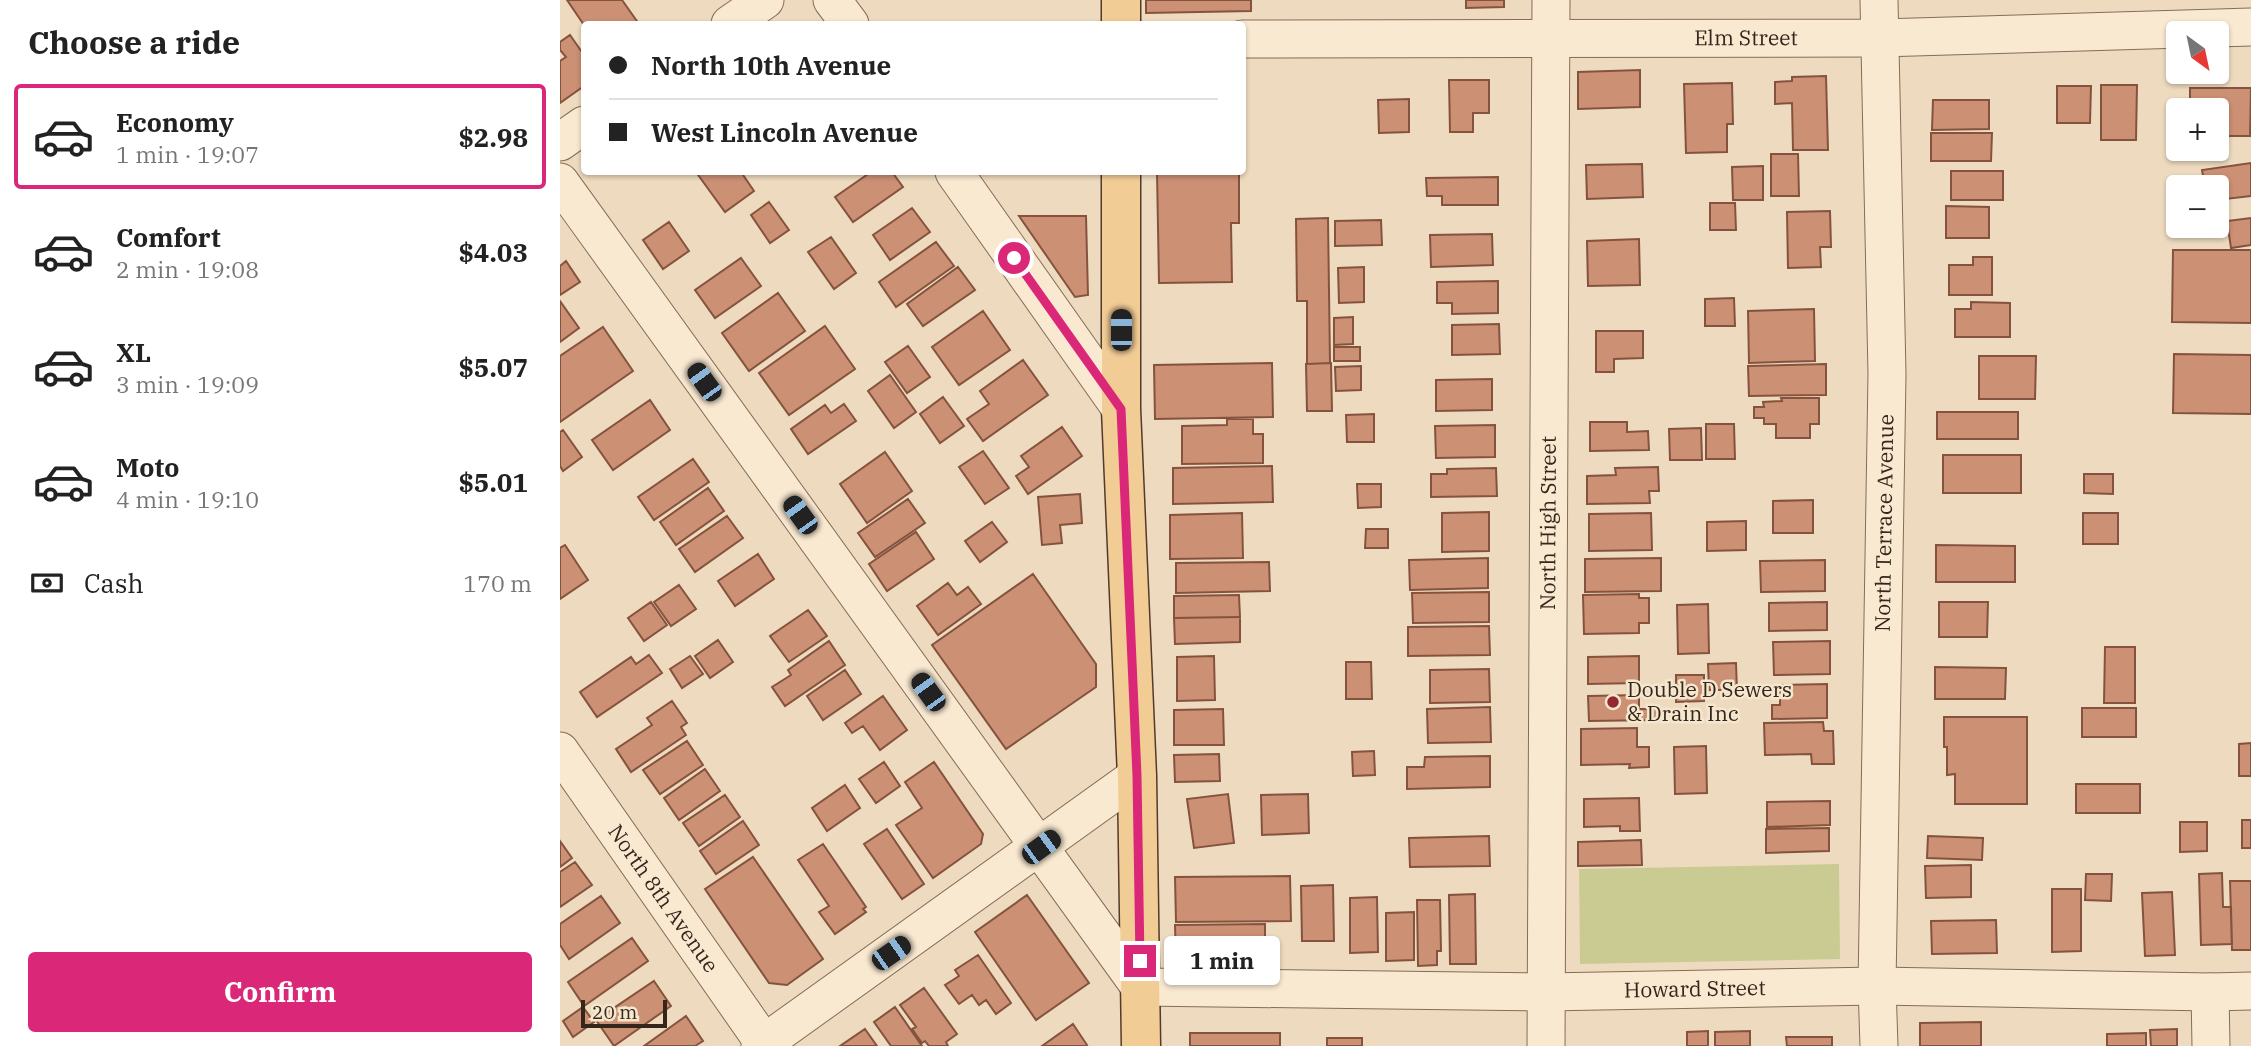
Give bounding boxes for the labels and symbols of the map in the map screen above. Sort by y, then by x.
north arrow [2166,21,2230,84]
street label: Elm Street [1694,23,1798,51]
route start [998,242,1030,274]
car [1111,309,1132,351]
car [684,359,725,405]
street label: North Terrace Avenue [1868,414,1899,632]
street label: North High Street [1533,436,1562,610]
car [780,492,821,538]
car [908,669,949,715]
place label: Double D Sewers & Drain Inc [1627,675,1792,727]
marker: Double D Sewers & Drain Inc [1605,694,1621,710]
street label: North 8th Avenue [602,818,725,978]
car [1018,826,1065,868]
car [868,932,915,974]
callout: 1 min [1164,936,1280,986]
route end [1124,945,1156,977]
street label: Howard Street [1624,973,1766,1004]
scale bar [581,997,667,1029]

